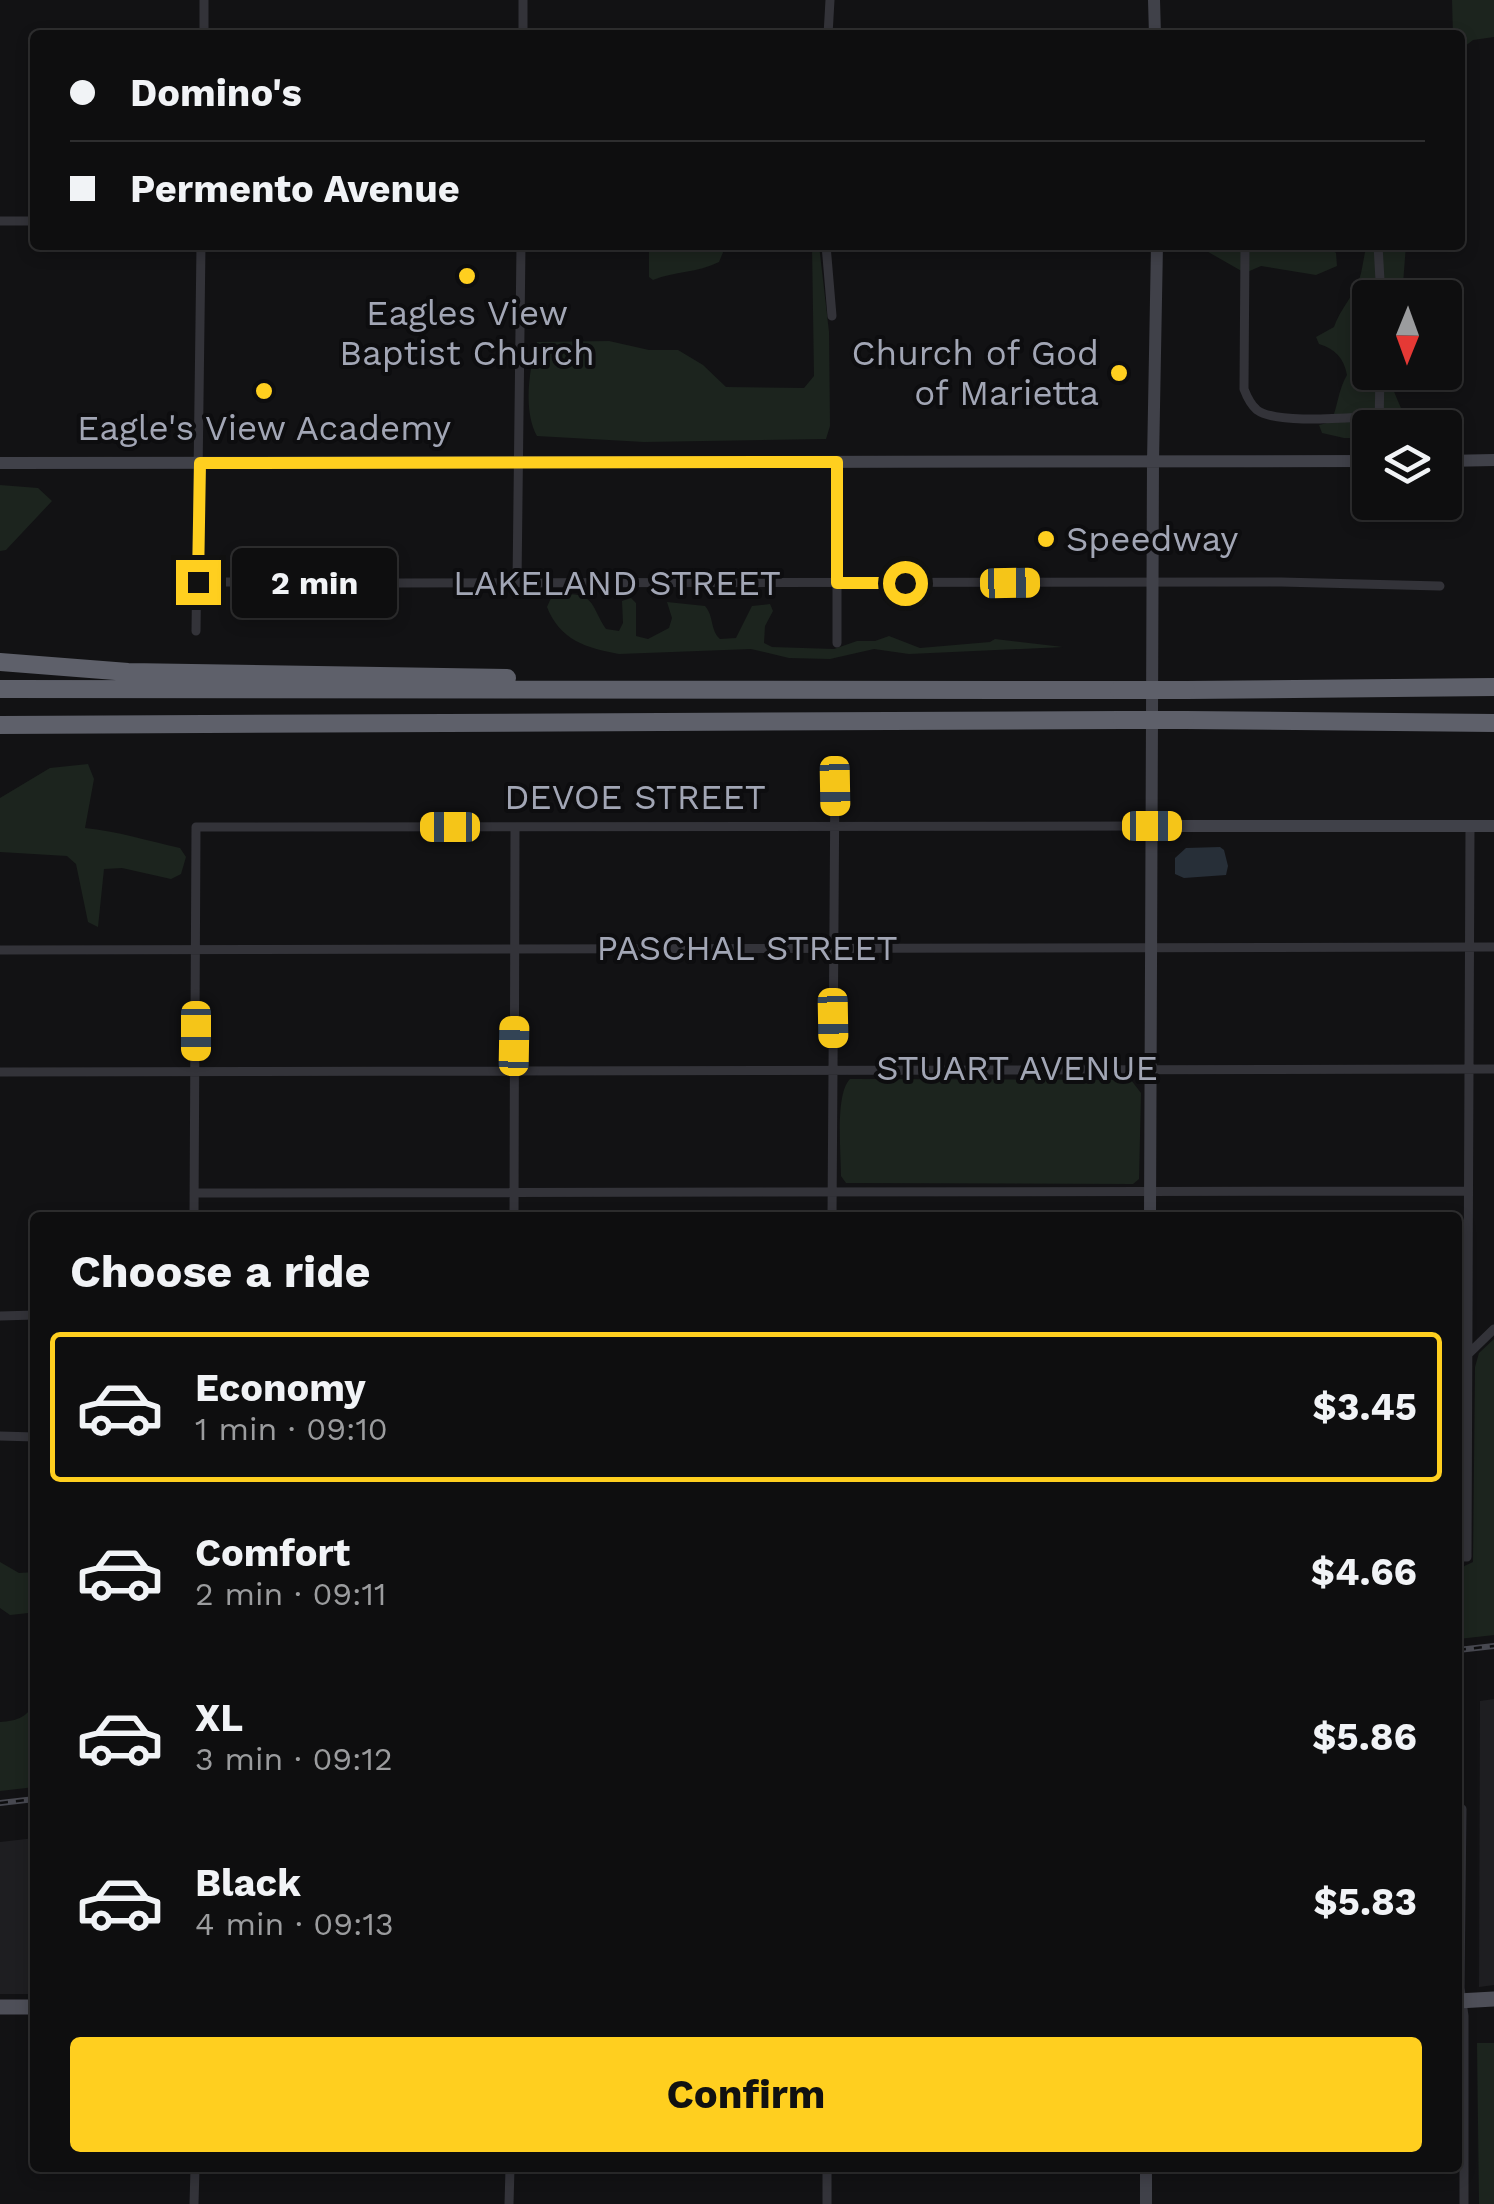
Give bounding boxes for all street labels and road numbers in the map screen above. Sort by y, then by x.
street label: LAKELAND STREET [453,562,781,604]
street label: DEVOE STREET [504,776,766,818]
street label: PASCHAL STREET [596,927,898,969]
street label: STUART AVENUE [876,1047,1158,1089]

